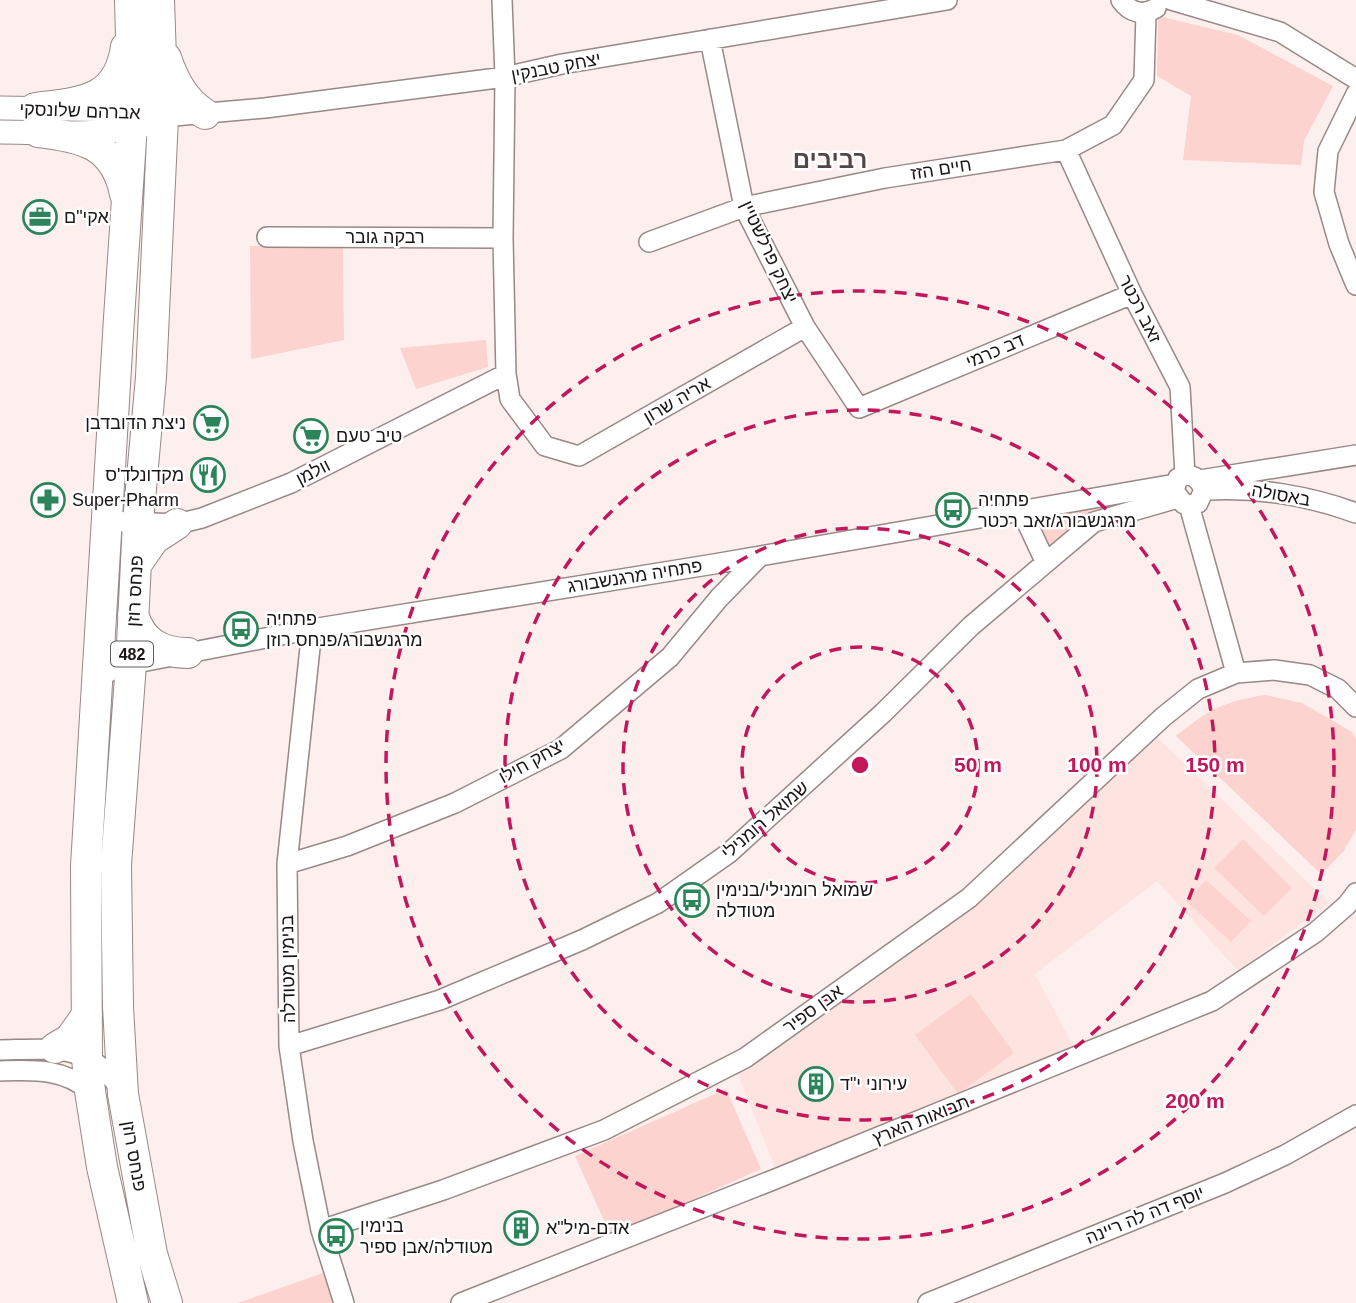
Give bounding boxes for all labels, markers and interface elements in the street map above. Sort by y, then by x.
street label: יצחק טבנקין [509,48,603,86]
street label: אברהם שלונסקי [19,99,142,123]
district label: רביבים [793,146,867,173]
street label: חיים הזז [909,154,973,184]
office icon: אקי"ם [21,198,59,236]
street label: יצחק פרלשטיין [737,198,801,306]
place label: אקי"ם [64,207,110,227]
street label: רבקה גובר [345,227,425,247]
street label: זאב רכטר [1115,272,1166,346]
street label: דב כרמי [963,330,1027,372]
street label: אריה שרון [640,373,715,427]
supermarket icon: ניצת הדובדבן [192,404,230,442]
place label: ניצת הדובדבן [85,413,186,433]
supermarket icon: טיב טעם [292,417,330,455]
place label: טיב טעם [336,426,402,446]
street label: וולמן [293,455,333,489]
restaurant icon: מקדונלד'ס [189,456,227,494]
place label: מקדונלד'ס [105,465,184,485]
street label: באסולה [1250,480,1312,510]
pharmacy icon: Super-Pharm [29,481,67,519]
place label: Super-Pharm [72,490,179,510]
place label: פתחיה מרגנשבורג/זאב רכטר [978,490,1136,531]
bus stop icon: פתחיה מרגנשבורג/זאב רכטר [934,491,972,529]
street label: פנחס רוזן [123,555,147,627]
street label: פתחיה מרגנשבורג [566,555,704,597]
place label: פתחיה מרגנשבורג/פנחס רוזן [266,609,423,650]
bus stop icon: פתחיה מרגנשבורג/פנחס רוזן [222,610,260,648]
road number: 482 [111,642,153,666]
street label: יצחק חילו [495,735,569,787]
centre of rings [848,753,872,777]
text: 50 m [954,753,1002,776]
text: 100 m [1067,753,1127,776]
text: 150 m [1185,753,1245,776]
street label: שמואל רומנילי [718,777,812,863]
place label: שמואל רומנילי/בנימין מטודלה [716,880,873,921]
bus stop icon: שמואל רומנילי/בנימין מטודלה [673,881,711,919]
street label: בנימין מטודלה [277,915,299,1023]
street label: אבן ספיר [779,980,847,1037]
building icon: עירוני י"ד [797,1065,835,1103]
place label: עירוני י"ד [840,1074,907,1094]
text: 200 m [1165,1089,1225,1112]
street label: תבואות הארץ [870,1091,972,1149]
street label: פנחס רוזן [118,1119,150,1193]
street label: יוסף דה לה ריינה [1083,1182,1207,1248]
building icon: אדם-מיל"א [502,1209,540,1247]
place label: בנימין מטודלה/אבן ספיר [360,1216,493,1257]
bus stop icon: בנימין מטודלה/אבן ספיר [317,1217,355,1255]
place label: אדם-מיל"א [546,1218,630,1238]

